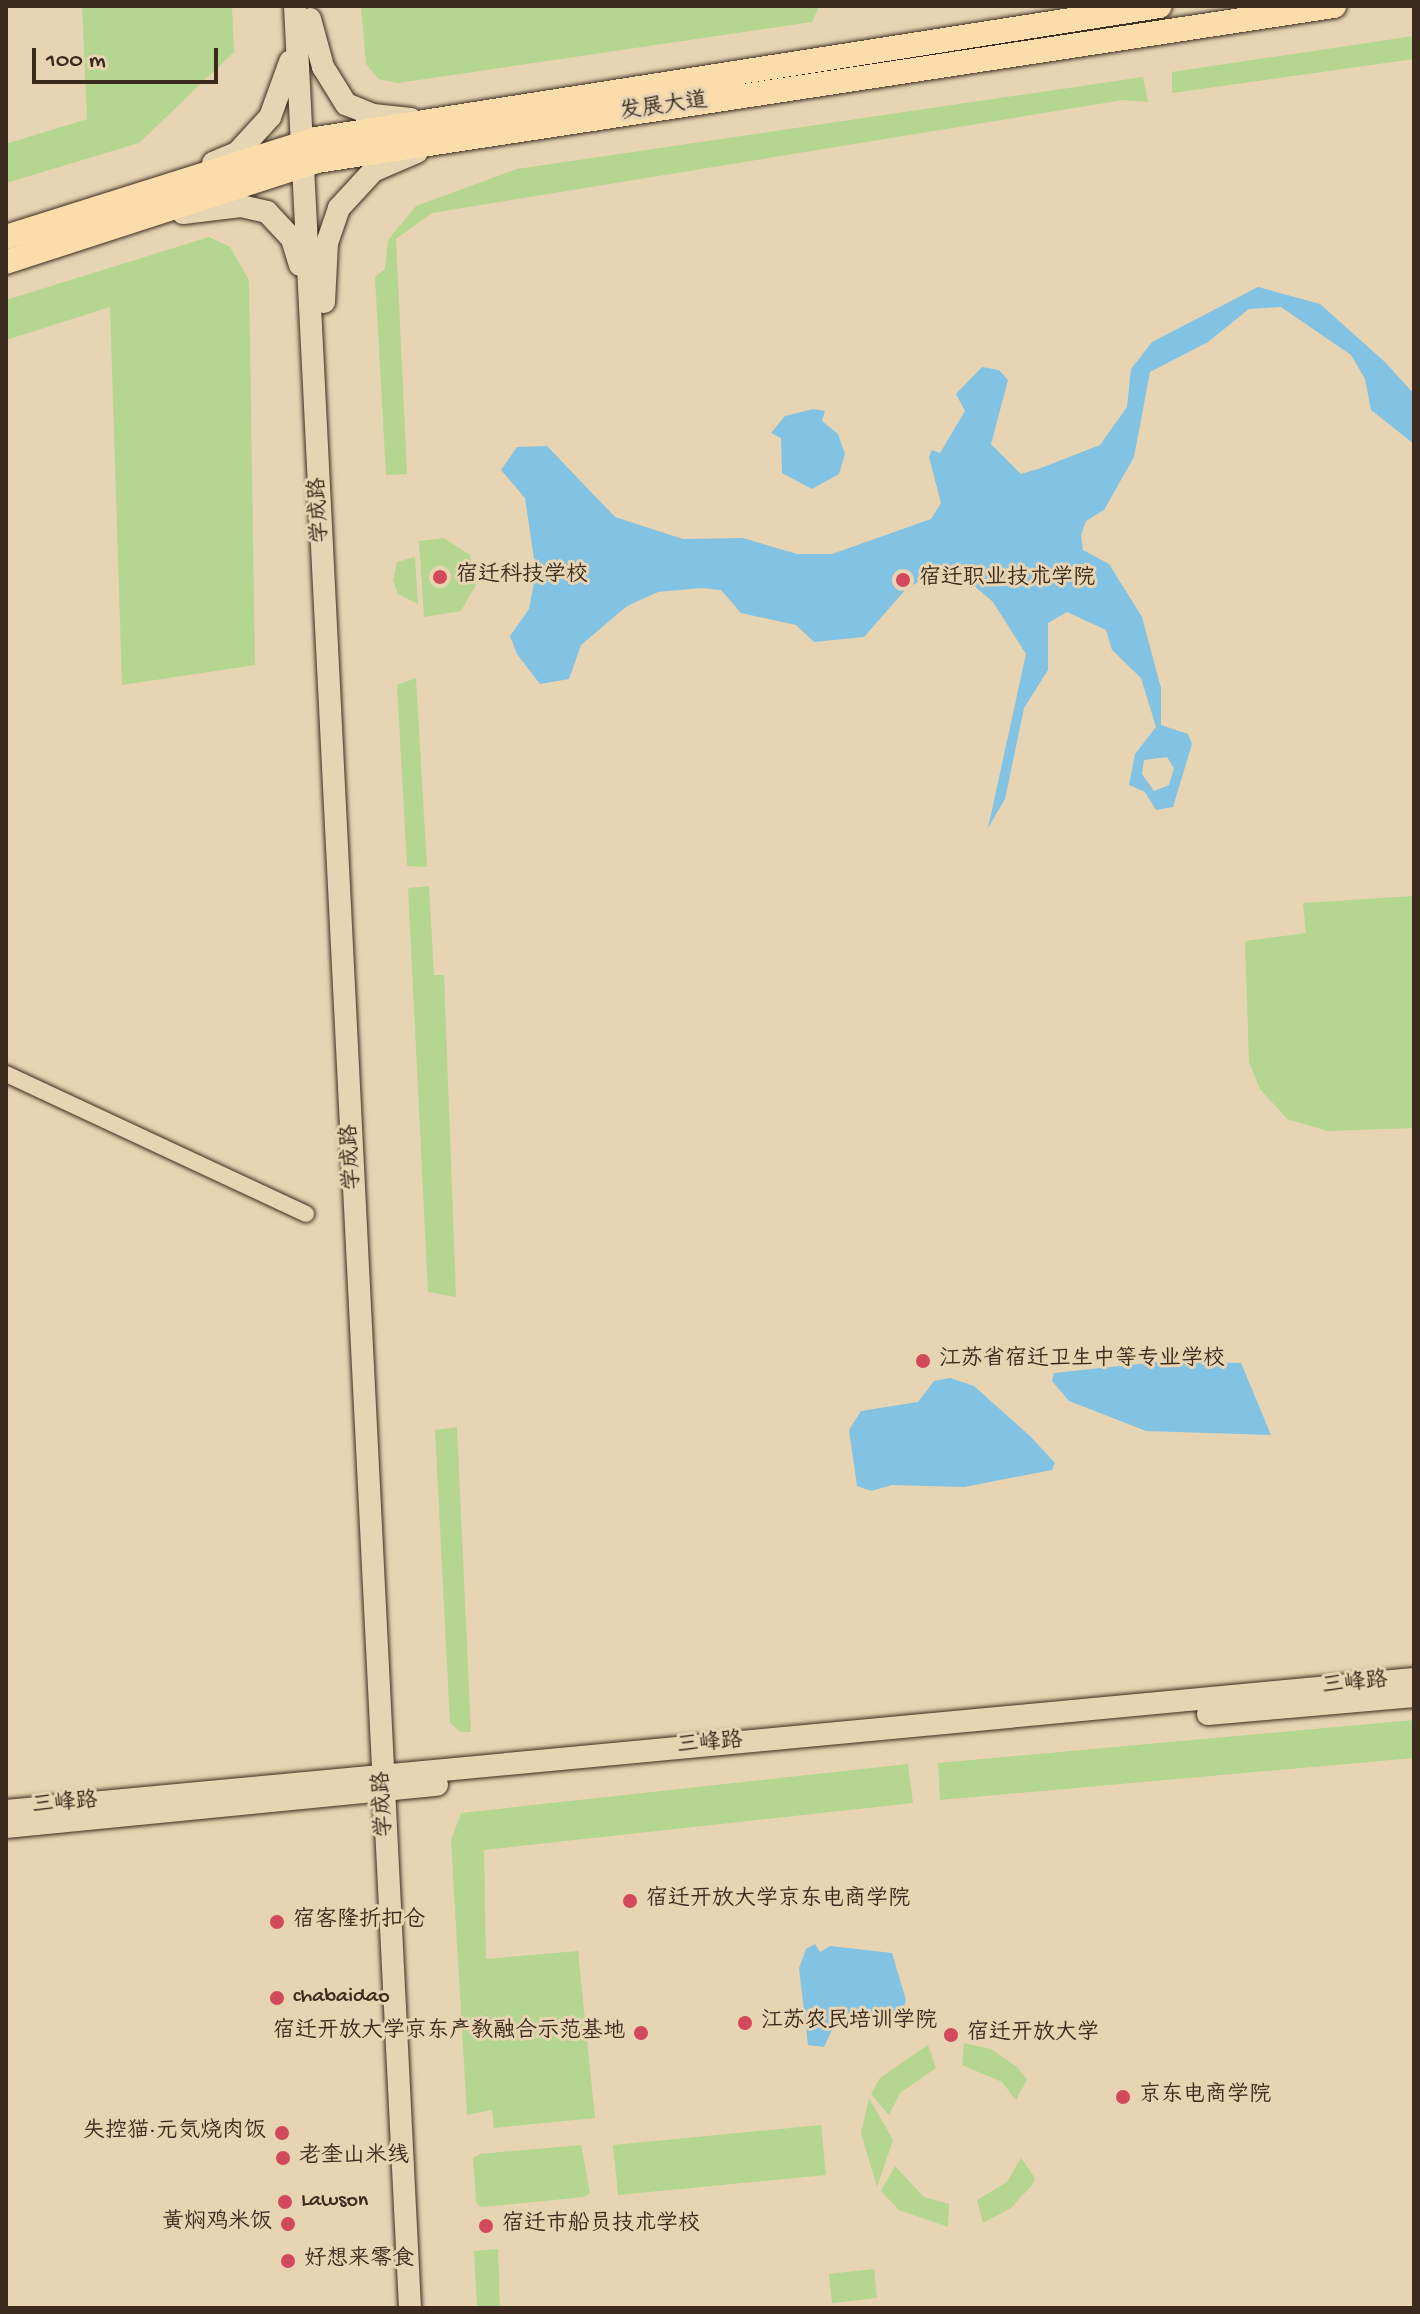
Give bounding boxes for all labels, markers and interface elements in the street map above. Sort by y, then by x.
scale bar [36,32,222,82]
text: 100 m [46,47,106,76]
street label: 发展大道 [619,89,709,127]
street label: 学成路 [306,476,336,544]
place label: 宿迁科技学校 [456,564,588,590]
place label: 宿迁职业技术学院 [919,567,1095,593]
marker: 宿迁科技学校 [431,568,449,586]
marker: 宿迁职业技术学院 [894,571,912,589]
street label: 学成路 [338,1123,368,1191]
place label: 江苏省宿迁卫生中等专业学校 [939,1348,1225,1374]
marker: 江苏省宿迁卫生中等专业学校 [914,1352,932,1370]
street label: 三峰路 [1321,1668,1389,1702]
street label: 三峰路 [676,1729,744,1761]
street label: 学成路 [370,1770,400,1838]
street label: 三峰路 [31,1789,99,1821]
place label: 宿迁开放大学京东电商学院 [646,1888,910,1914]
marker: 宿迁开放大学京东电商学院 [621,1892,639,1910]
place label: 宿客隆折扣仓 [293,1909,425,1935]
marker: 宿客隆折扣仓 [268,1913,286,1931]
place label: chabaidao [293,1985,390,2011]
marker: chabaidao [268,1989,286,2007]
place label: 江苏农民培训学院 [761,2010,937,2036]
marker: 江苏农民培训学院 [736,2014,754,2032]
place label: 宿迁开放大学京东产教融合示范基地 [273,2020,625,2046]
place label: 宿迁开放大学 [967,2022,1099,2048]
marker: 宿迁开放大学京东产教融合示范基地 [632,2024,650,2042]
marker: 宿迁开放大学 [942,2026,960,2044]
place label: 京东电商学院 [1139,2084,1271,2110]
marker: 京东电商学院 [1114,2088,1132,2106]
place label: 失控猫·元気烧肉饭 [83,2120,266,2146]
marker: 失控猫·元気烧肉饭 [273,2124,291,2142]
place label: 老奎山米线 [299,2145,409,2171]
marker: 老奎山米线 [274,2149,292,2167]
place label: Lawson [301,2189,368,2215]
marker: Lawson [276,2193,294,2211]
place label: 黄焖鸡米饭 [162,2211,272,2237]
place label: 宿迁市船员技术学校 [502,2213,700,2239]
marker: 黄焖鸡米饭 [279,2215,297,2233]
marker: 宿迁市船员技术学校 [477,2217,495,2235]
place label: 好想来零食 [304,2248,414,2274]
marker: 好想来零食 [279,2252,297,2270]

